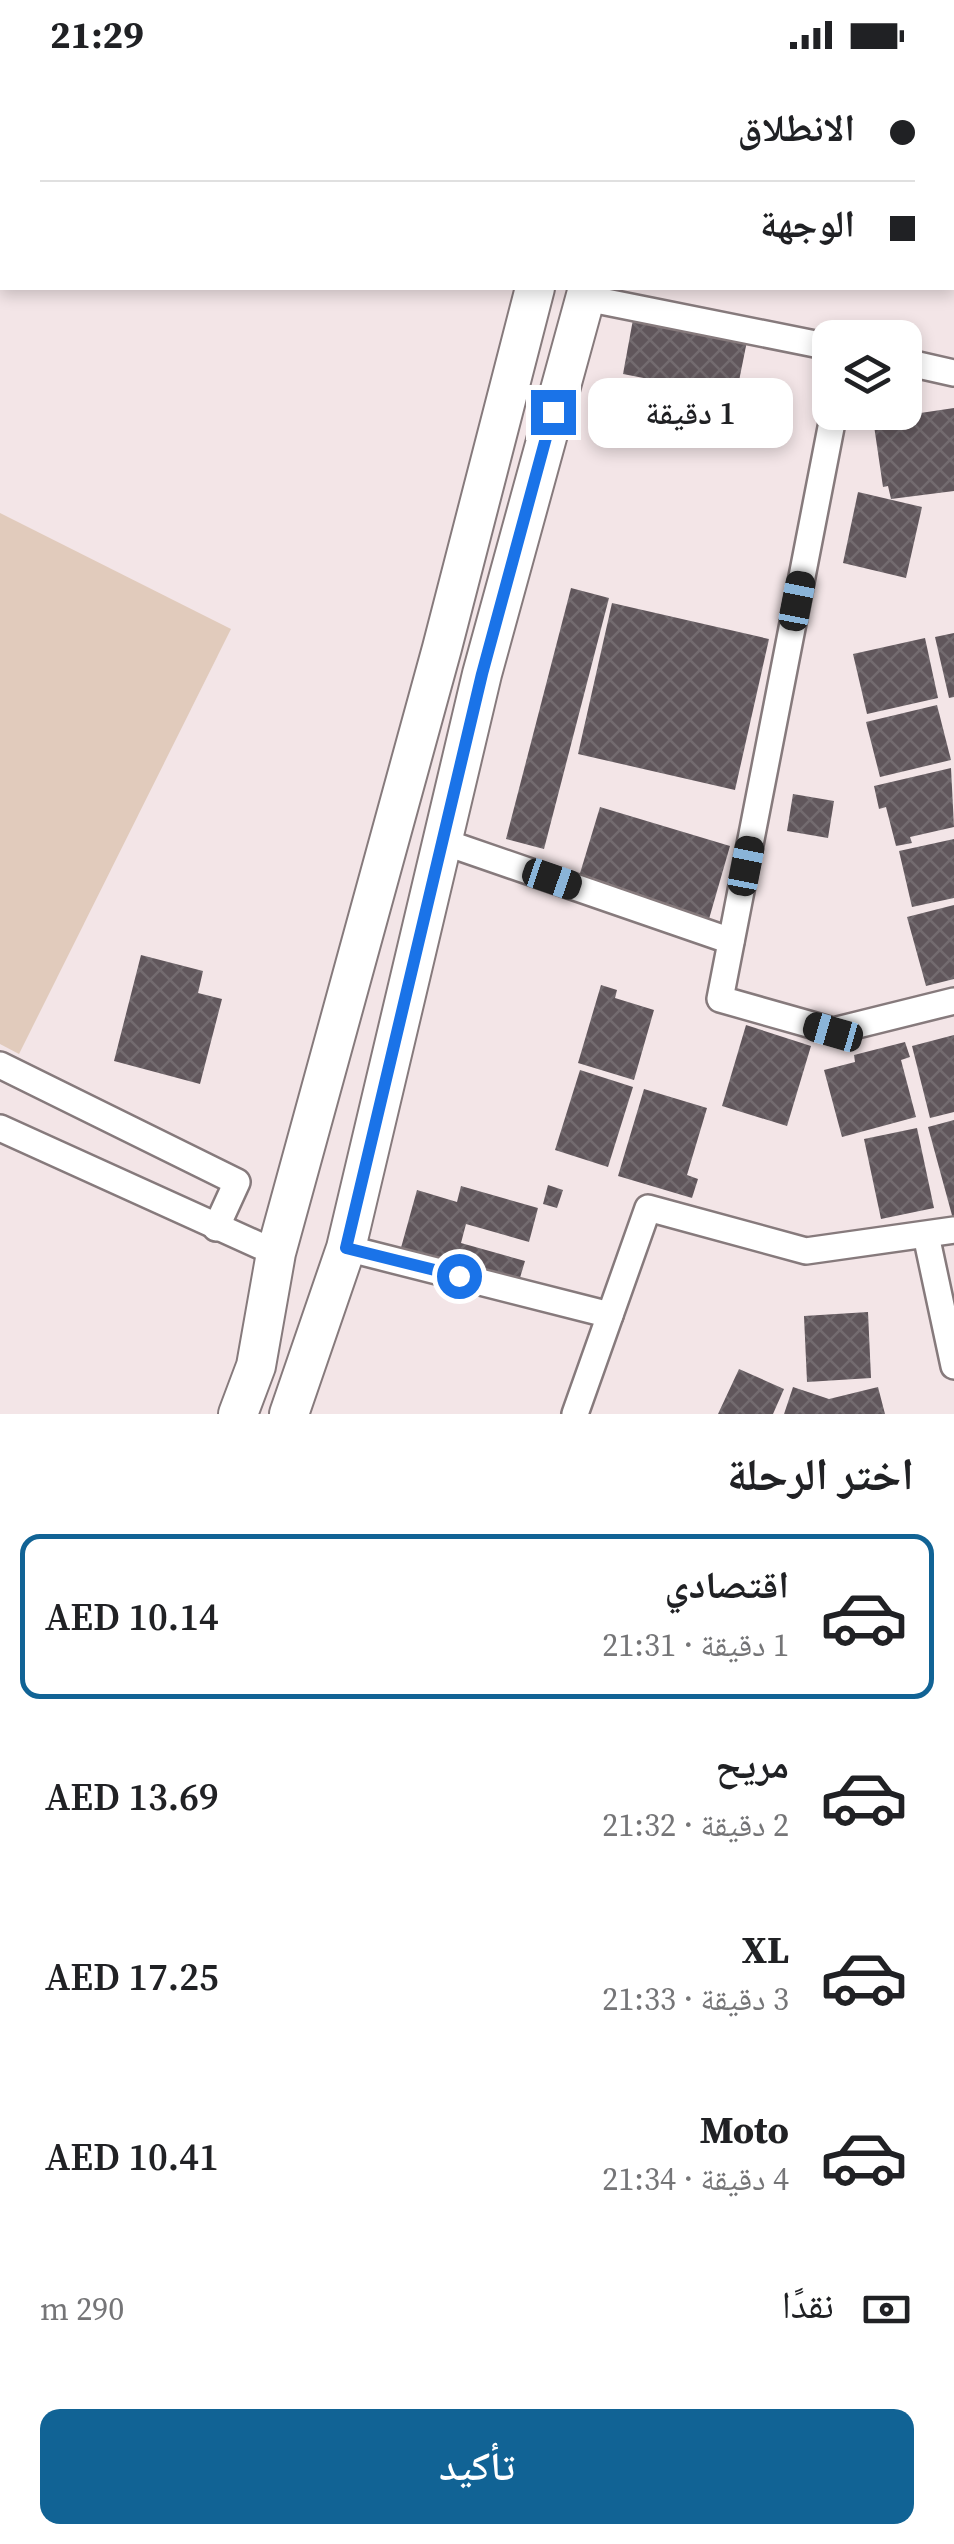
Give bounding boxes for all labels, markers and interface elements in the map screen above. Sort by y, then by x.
text: 21:29 [50,9,144,61]
text: الانطلاق [737,102,855,154]
text: الوجهة [760,198,855,250]
map controls [812,320,922,430]
button: layers [812,320,922,430]
callout: 1 دقيقة [588,377,793,447]
route end [531,390,576,435]
text: 1 دقيقة [645,391,736,435]
car [777,569,817,633]
car [726,834,766,898]
car [519,855,585,903]
car [800,1009,866,1055]
route start [437,1254,482,1299]
text: اختر الرحلة [727,1443,914,1505]
text: اقتصادي [665,1559,789,1611]
icon: car [819,1572,909,1662]
text: AED 10.14 [45,1591,219,1643]
text: 1 دقيقة · 21:31 [602,1623,789,1667]
text: مريح [715,1739,789,1791]
icon: car [819,1752,909,1842]
text: AED 13.69 [45,1771,219,1823]
text: 2 دقيقة · 21:32 [602,1803,789,1847]
text: XL [742,1924,789,1976]
icon: car [819,1932,909,2022]
text: AED 17.25 [45,1951,219,2003]
text: 3 دقيقة · 21:33 [602,1977,789,2021]
text: Moto [700,2104,789,2156]
icon: car [819,2112,909,2202]
text: AED 10.41 [45,2131,219,2183]
text: 4 دقيقة · 21:34 [602,2157,789,2201]
text: نقدًا [782,2279,834,2331]
icon: cash [859,2282,914,2337]
text: 290 m [40,2287,124,2331]
button: تأكيد [40,2409,914,2524]

